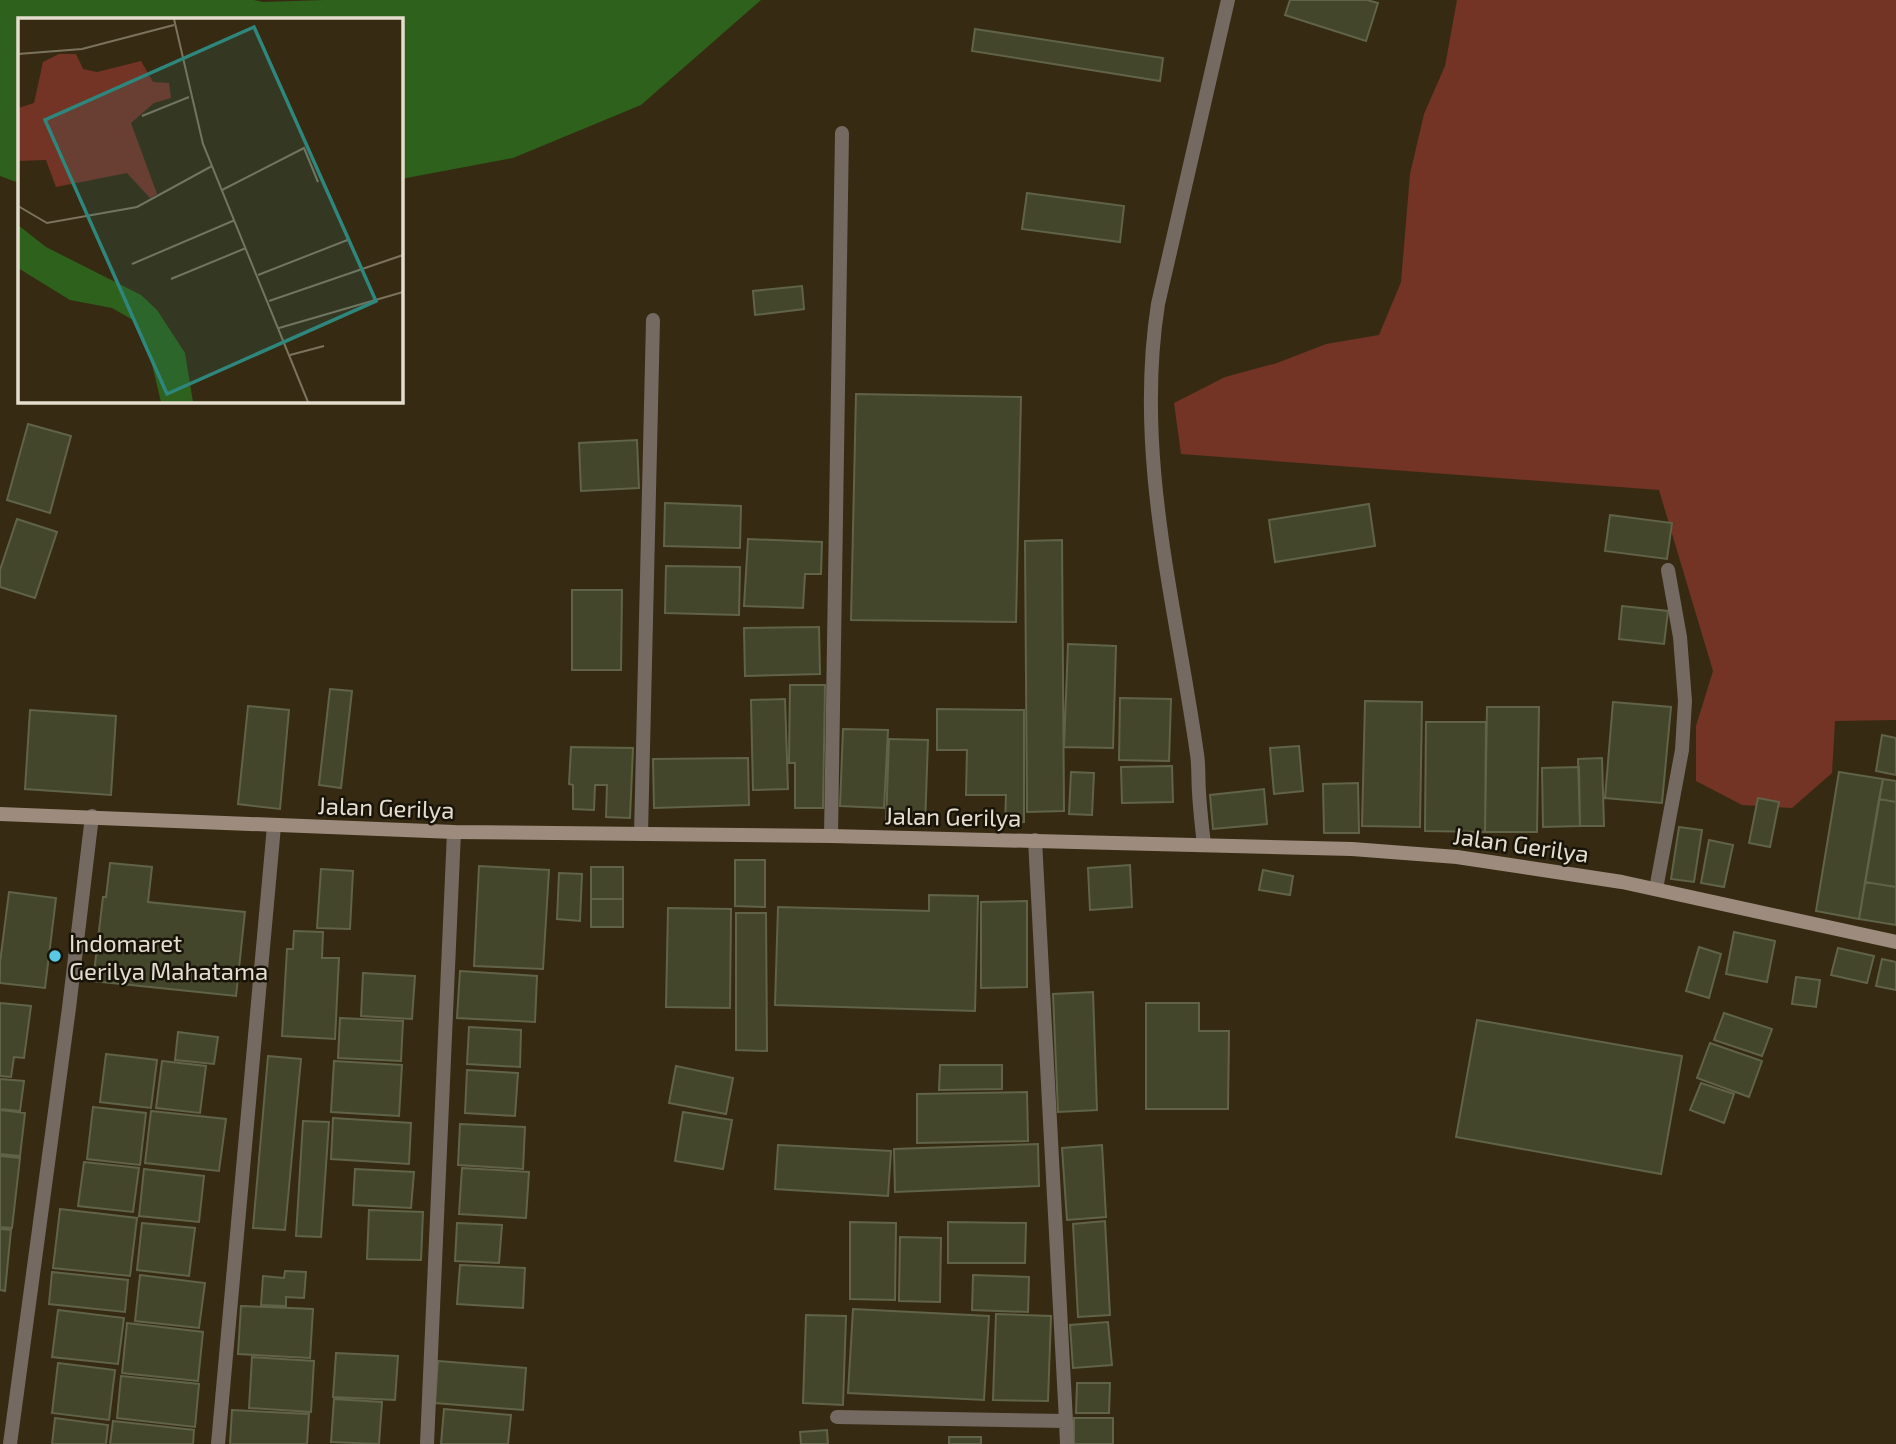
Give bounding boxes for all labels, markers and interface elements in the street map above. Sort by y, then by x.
inset map [18,18,402,402]
street label: Jalan Gerilya [317,790,455,824]
street label: Jalan Gerilya [884,800,1022,832]
street label: Jalan Gerilya [1451,820,1591,868]
place label: Indomaret Gerilya Mahatama [69,928,268,985]
marker: Indomaret Gerilya Mahatama [47,948,63,964]

